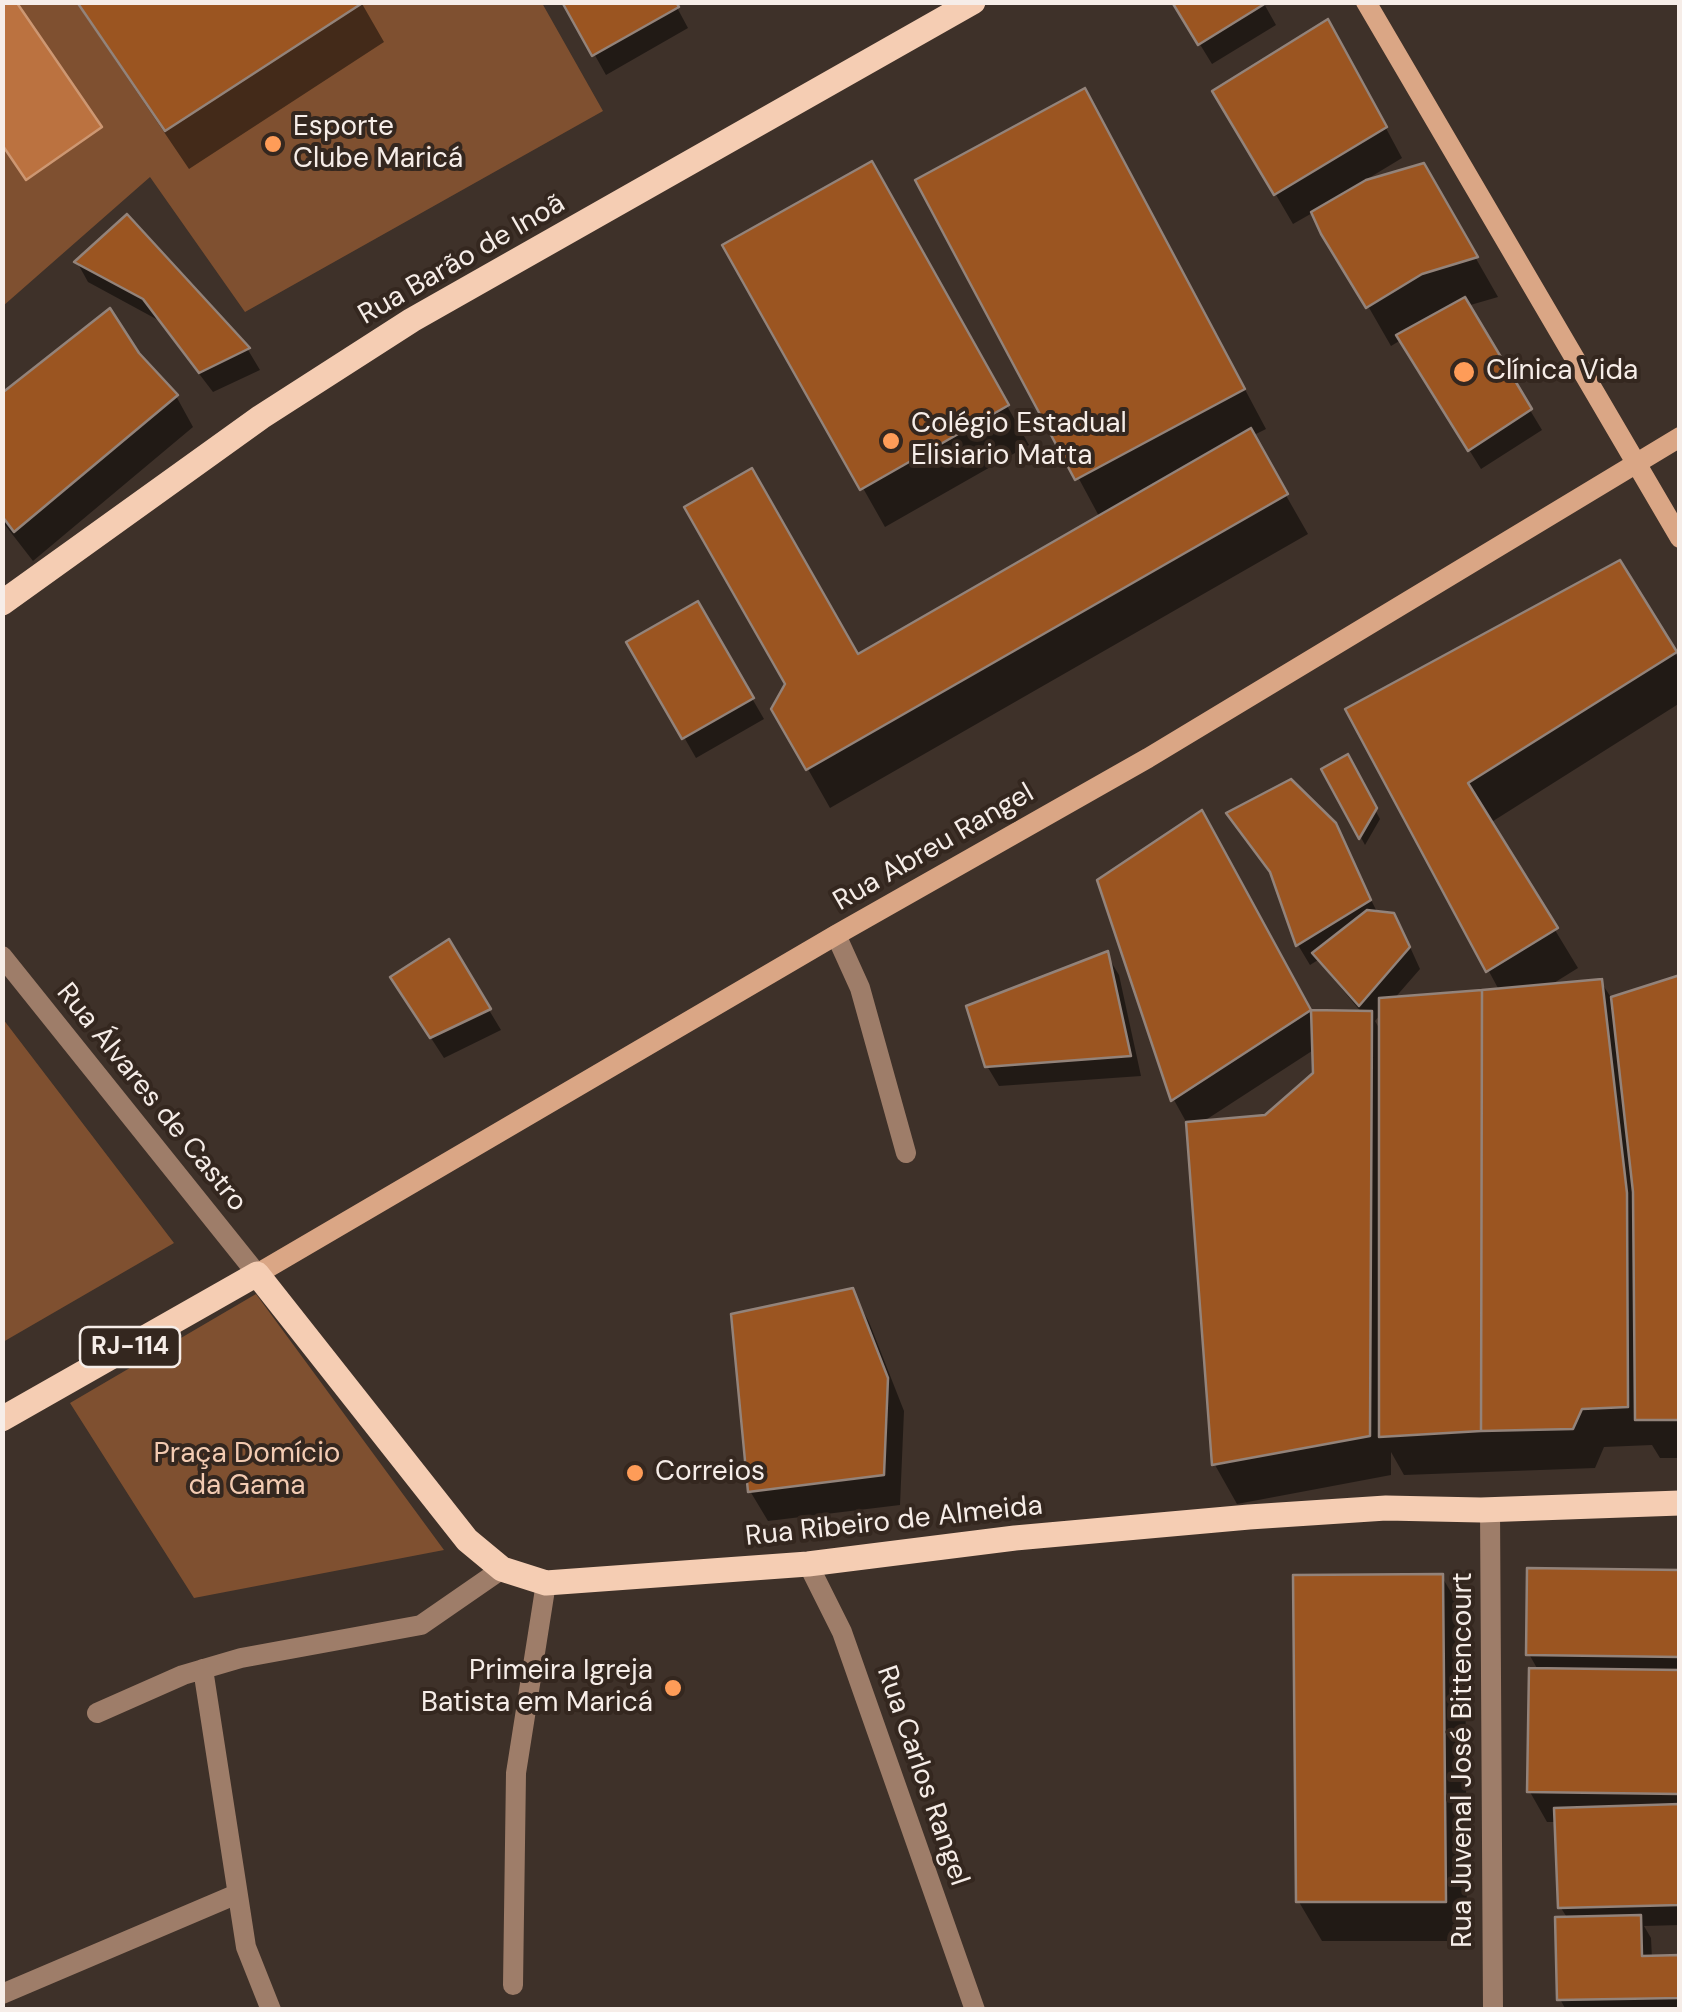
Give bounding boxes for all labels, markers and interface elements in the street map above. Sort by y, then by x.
place label: Esporte Clube Maricá [293,111,463,177]
marker: Esporte Clube Maricá [262,133,284,155]
street label: Rua Barão de Inoã [353,187,571,333]
place label: Clínica Vida [1486,355,1638,389]
marker: Clínica Vida [1451,359,1477,385]
place label: Colégio Estadual Elisiario Matta [911,408,1127,474]
marker: Colégio Estadual Elisiario Matta [880,430,902,452]
street label: Rua Abreu Rangel [828,777,1040,919]
street label: Rua Álvares de Castro [49,977,253,1219]
road number: RJ-114 [80,1327,180,1367]
park label: Praça Domício da Gama [154,1438,340,1504]
place label: Correios [655,1456,765,1490]
marker: Correios [624,1462,646,1484]
street label: Rua Ribeiro de Almeida [744,1490,1044,1554]
street label: Rua Juvenal José Bittencourt [1447,1572,1481,1948]
place label: Primeira Igreja Batista em Maricá [421,1655,653,1721]
street label: Rua Carlos Rangel [869,1662,975,1890]
marker: Primeira Igreja Batista em Maricá [662,1677,684,1699]

